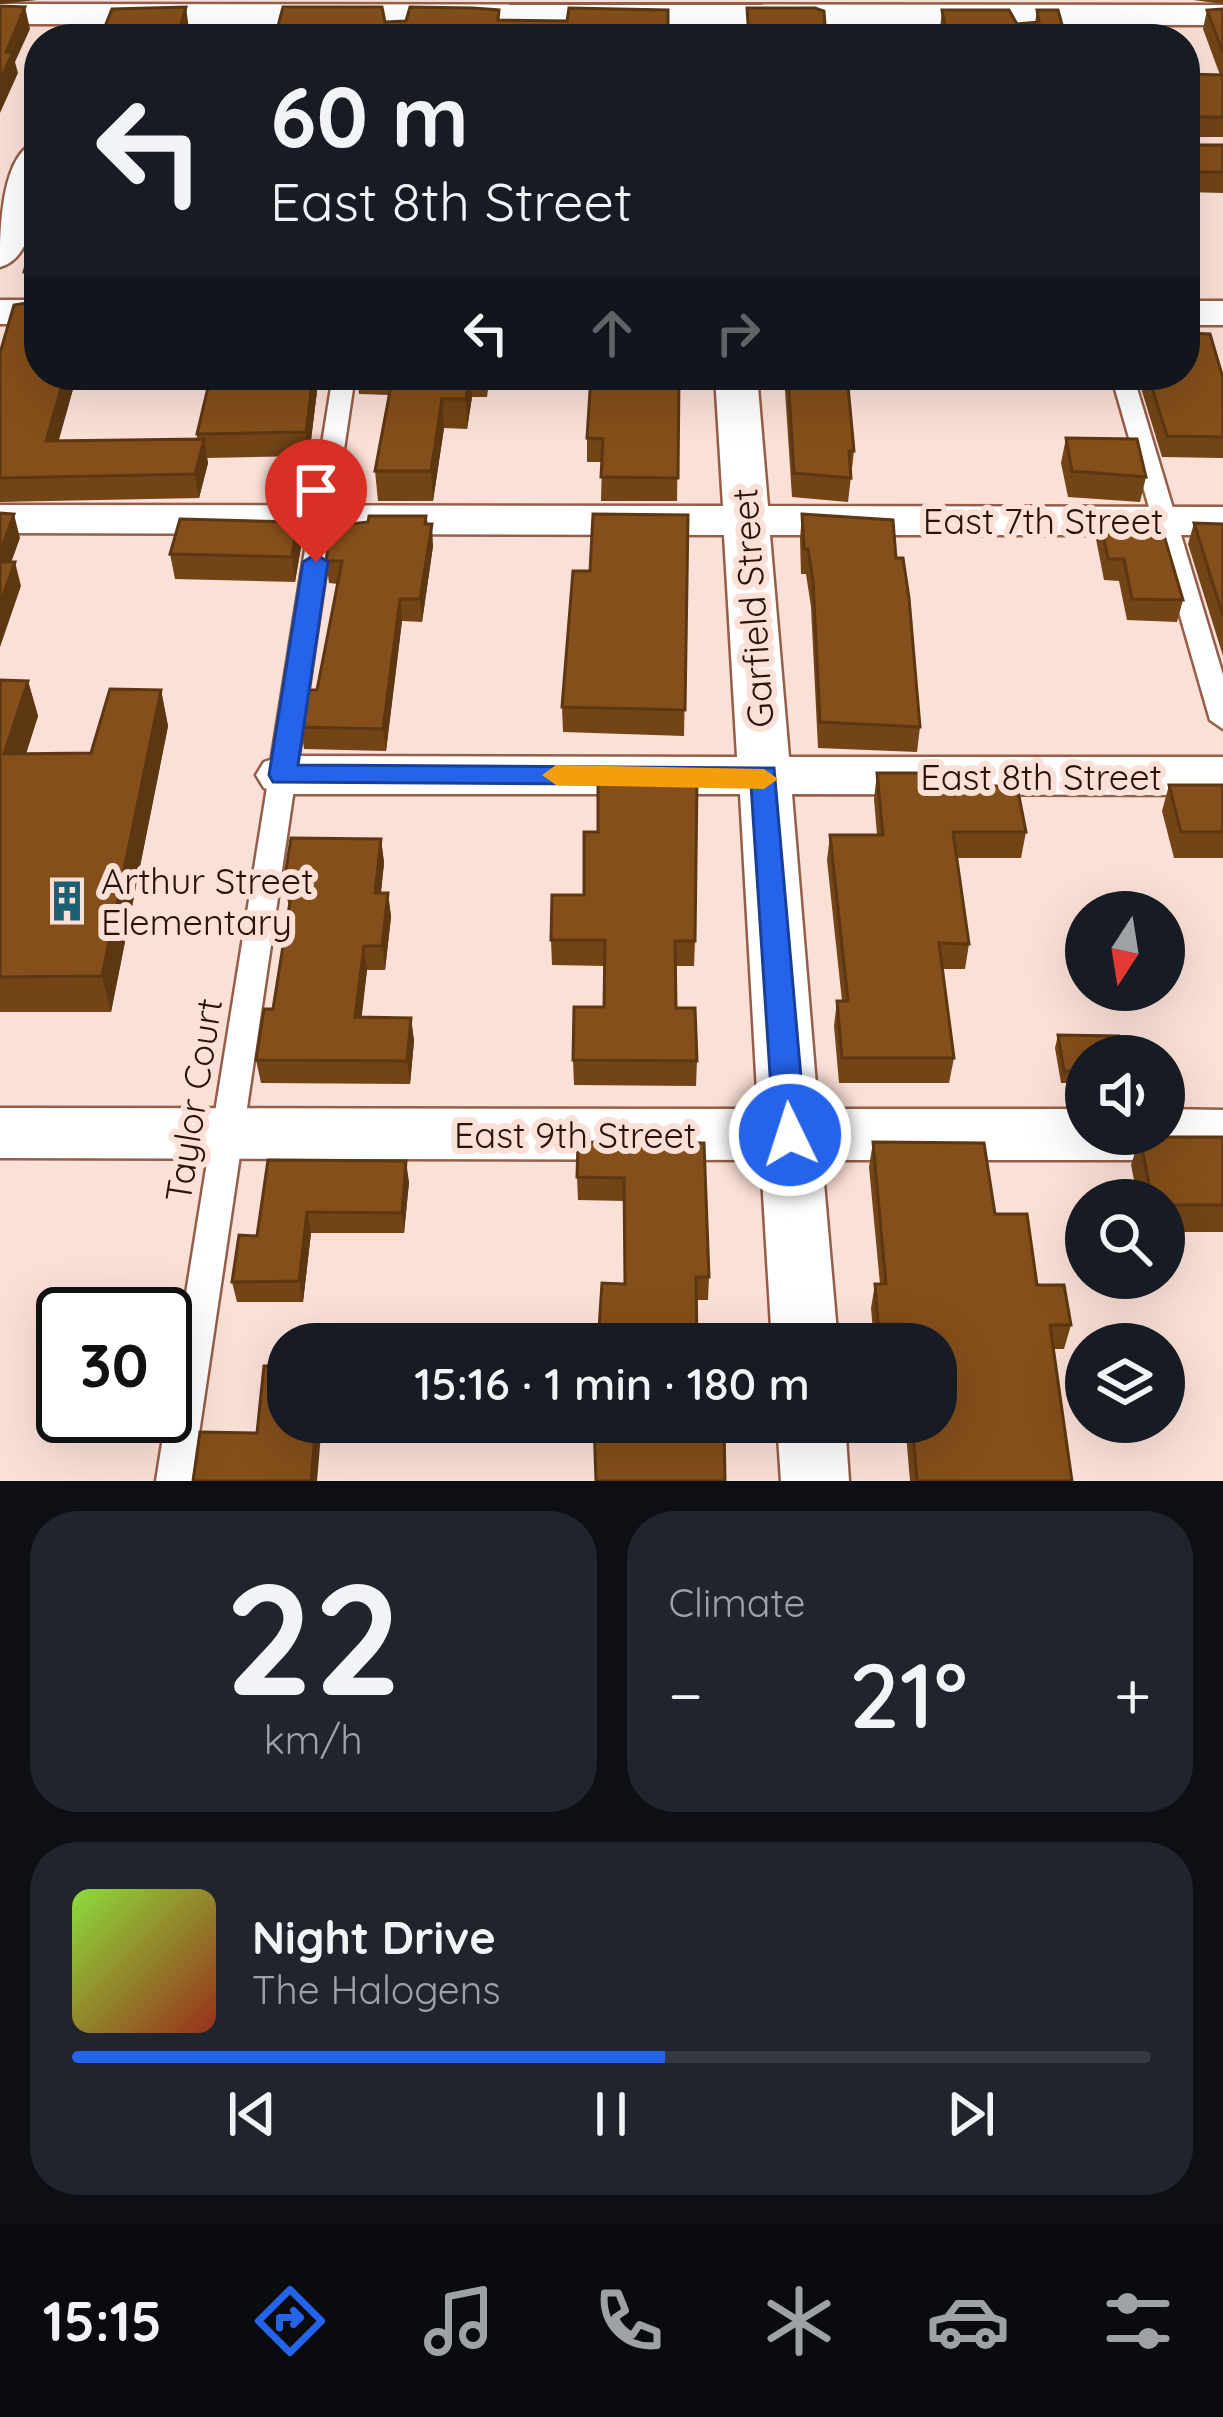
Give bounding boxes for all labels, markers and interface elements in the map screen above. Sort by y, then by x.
text: 60 m [270,63,469,168]
icon: left [72,72,228,228]
text: East 8th Street [270,167,632,235]
icon: left [453,300,519,366]
icon: ahead [579,300,645,366]
icon: right [705,300,771,366]
pin [265,439,367,562]
icon: arrive [283,457,349,523]
street label: Garfield Street [721,487,783,729]
street label: East 7th Street [923,498,1163,543]
street label: East 8th Street [920,754,1162,799]
place label: Arthur Street Elementary [101,858,313,944]
building icon: Arthur Street Elementary [44,878,90,924]
north arrow [1065,891,1185,1011]
map controls [1065,891,1185,1443]
street label: Taylor Court [155,995,231,1205]
button: sound [1065,1035,1185,1155]
position arrow [727,1072,853,1198]
street label: East 9th Street [454,1112,696,1157]
button: search [1065,1179,1185,1299]
speed limit sign: 30 [36,1287,192,1443]
button: layers [1065,1323,1185,1443]
text: 15:16 · 1 min · 180 m [414,1355,810,1411]
text: 22 [224,1539,402,1734]
text: Climate [669,1578,806,1627]
text: 21° [849,1638,968,1751]
text: − [669,1653,703,1736]
text: + [1114,1653,1151,1736]
text: km/h [264,1715,363,1764]
text: Night Drive [252,1909,496,1965]
text: The Halogens [252,1965,501,2014]
icon: previous [219,2081,285,2147]
icon: pause [578,2081,644,2147]
icon: next [938,2081,1004,2147]
icon: directions [248,2279,332,2363]
icon: music [417,2279,501,2363]
icon: phone [587,2279,671,2363]
icon: climate [757,2279,841,2363]
icon: car [926,2279,1010,2363]
icon: filters [1096,2279,1180,2363]
text: 15:15 [43,2287,162,2355]

